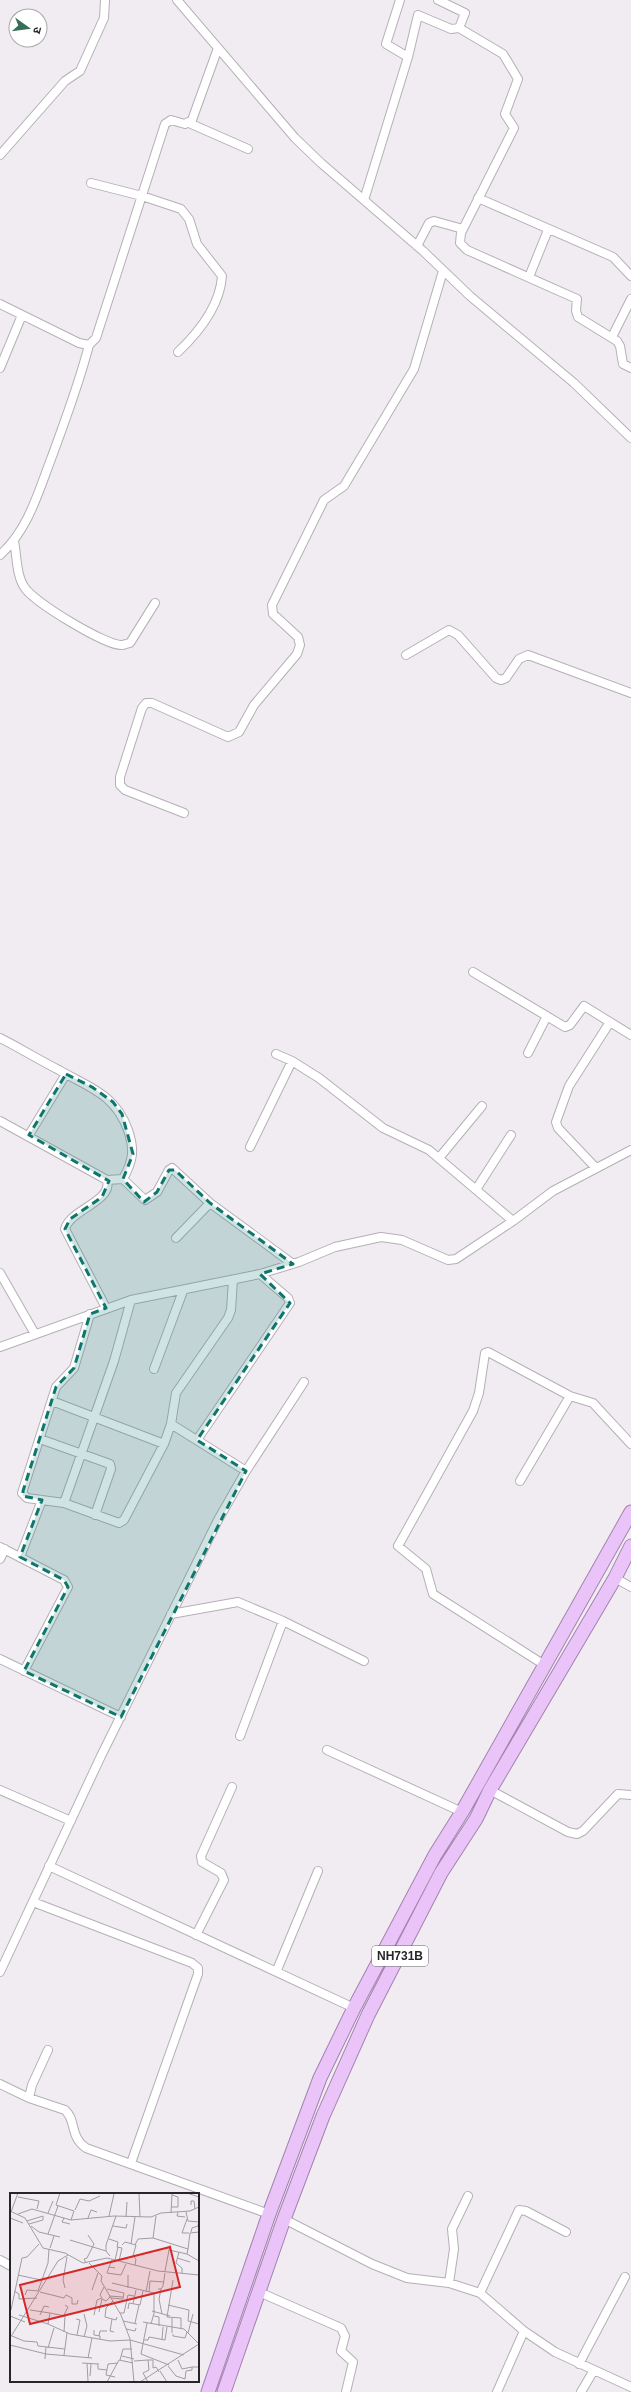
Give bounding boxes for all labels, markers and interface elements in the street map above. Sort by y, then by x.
north arrow [8,8,48,48]
text: उ [31,26,44,36]
road number: NH731B [372,1946,428,1966]
inset map [10,2193,199,2382]

